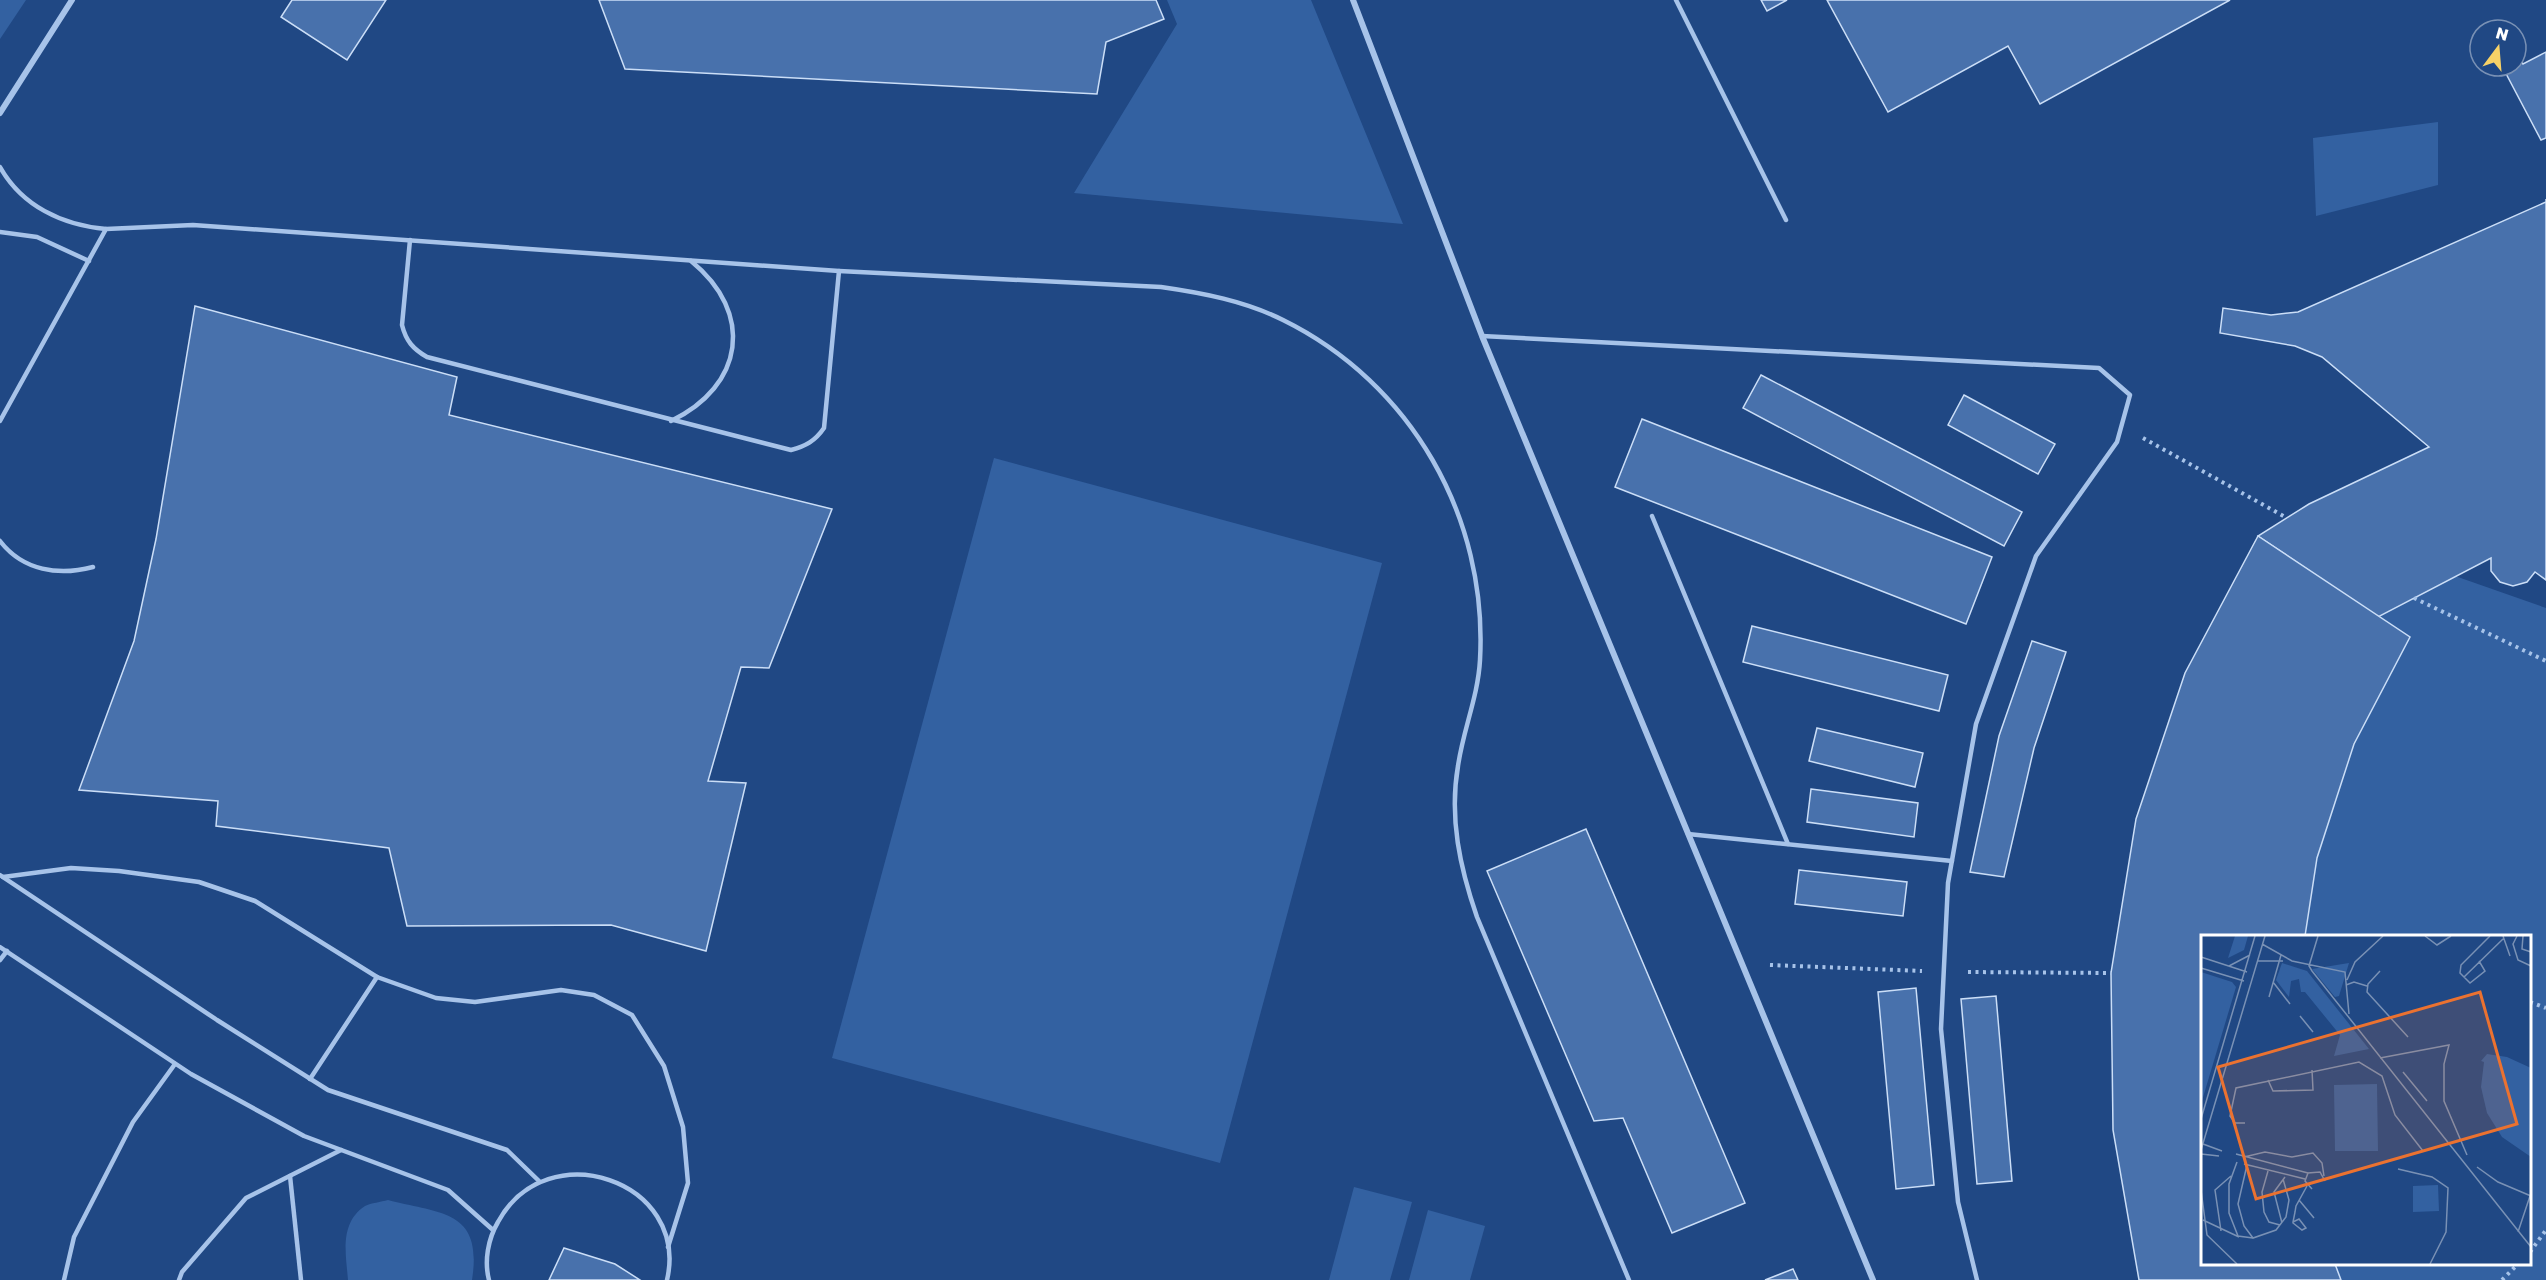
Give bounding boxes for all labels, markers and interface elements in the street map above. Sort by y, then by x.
north arrow [2468,18,2528,78]
text: N [2494,22,2511,45]
inset map [2201,935,2531,1265]

